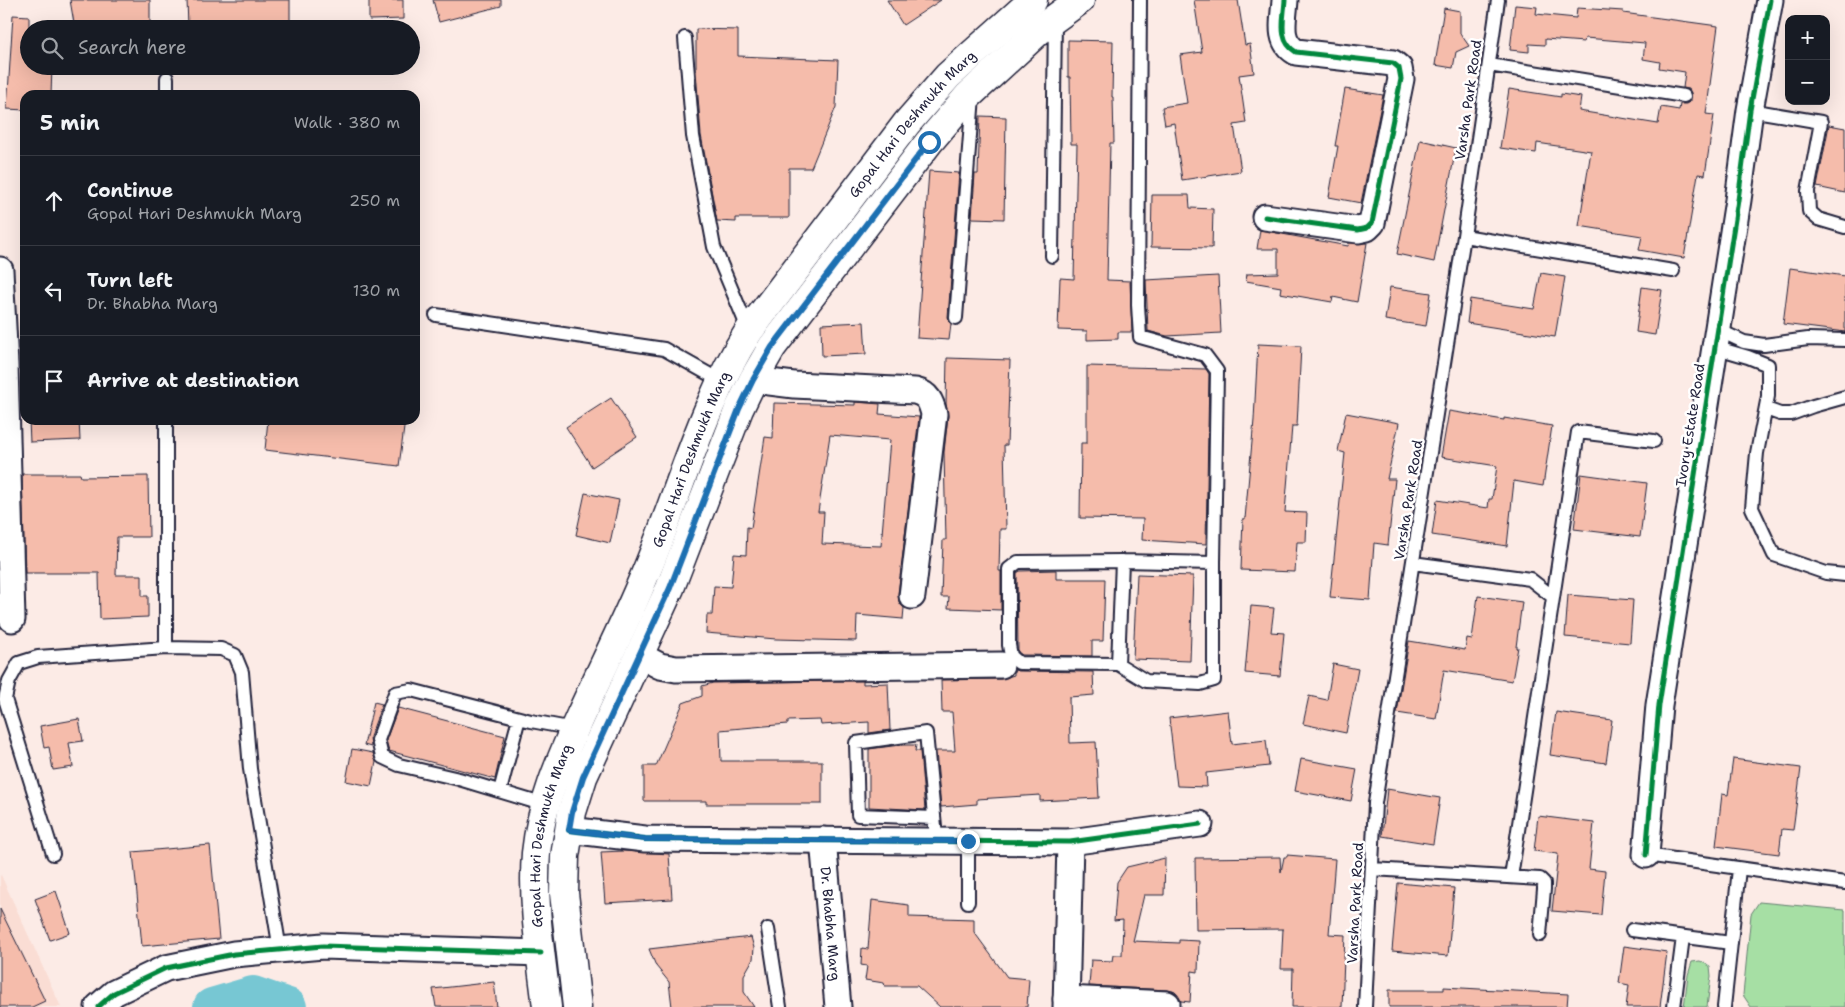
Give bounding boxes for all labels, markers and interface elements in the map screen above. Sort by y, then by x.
map controls [1785,15,1830,105]
button: + [1785,15,1830,60]
search box [20,20,420,75]
icon: search [38,34,66,62]
text: Search here [78,35,187,60]
street label: Varsha Park Road [1451,38,1485,161]
street label: Gopal Hari Deshmukh Marg [845,46,980,201]
button: − [1785,60,1830,105]
text: 5 min [40,109,100,137]
text: Walk · 380 m [294,112,400,133]
route start [918,131,941,154]
text: Continue [87,178,173,203]
icon: ahead [40,187,68,215]
text: 250 m [349,190,400,211]
text: Gopal Hari Deshmukh Marg [87,203,302,224]
text: Turn left [87,268,173,293]
icon: left [40,277,68,305]
text: 130 m [353,280,400,301]
text: Dr. Bhabha Marg [87,293,218,314]
street label: Ivory Estate Road [1671,362,1709,488]
icon: arrive [40,367,68,395]
text: Arrive at destination [87,368,299,393]
street label: Gopal Hari Deshmukh Marg [648,368,734,550]
street label: Varsha Park Road [1390,438,1426,561]
street label: Gopal Hari Deshmukh Marg [526,741,576,928]
route end [957,830,980,853]
street label: Varsha Park Road [1343,842,1367,964]
street label: Dr. Bhabha Marg [816,866,845,982]

